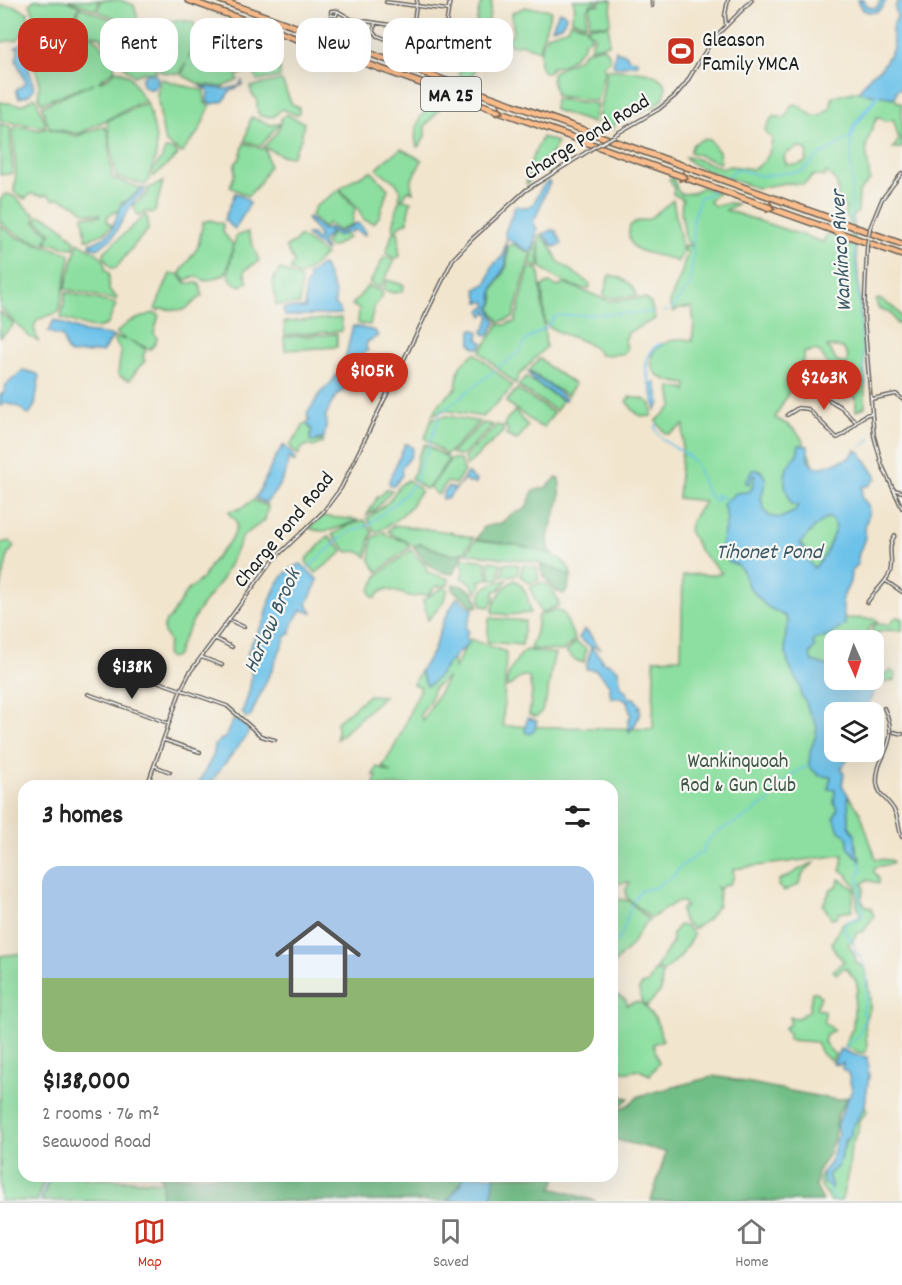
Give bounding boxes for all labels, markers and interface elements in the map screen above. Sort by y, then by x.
chip: Buy [18,18,88,72]
chip: Rent [100,18,178,72]
chip: Filters [190,18,284,72]
chip: New [296,18,371,72]
chip: Apartment [383,18,513,72]
place label: Gleason Family YMCA [702,27,800,81]
sports icon: Gleason Family YMCA [665,35,697,67]
road number: MA 25 [421,77,481,111]
street label: Charge Pond Road [519,88,656,189]
one-way arrow [494,104,505,117]
one-way arrow [678,169,689,182]
water label: Wankinco River [824,186,861,312]
one-way arrow [765,201,776,213]
pin: $105K [330,353,414,404]
text: $105K [350,358,394,386]
pin: $263K [782,360,866,411]
text: $263K [801,365,847,393]
street label: Charge Pond Road [228,466,343,595]
water label: Tihonet Pond [716,538,825,569]
water label: Harlow Brook [236,563,311,679]
north arrow [824,630,884,690]
map controls [824,630,884,762]
pin: $138K [90,649,174,700]
text: $138K [112,654,152,682]
button: layers [824,702,884,762]
park label: Wankinquoah Rod & Gun Club [680,748,796,802]
text: 3 homes [42,798,123,835]
icon: filters [561,800,594,833]
icon: home [264,905,372,1013]
text: $138,000 [42,1064,130,1101]
text: 2 rooms · 76 m² [42,1101,160,1129]
text: Seawood Road [42,1129,151,1157]
tab: Map [133,1215,166,1274]
tab: Saved [433,1215,469,1274]
tab: Home [735,1215,769,1274]

